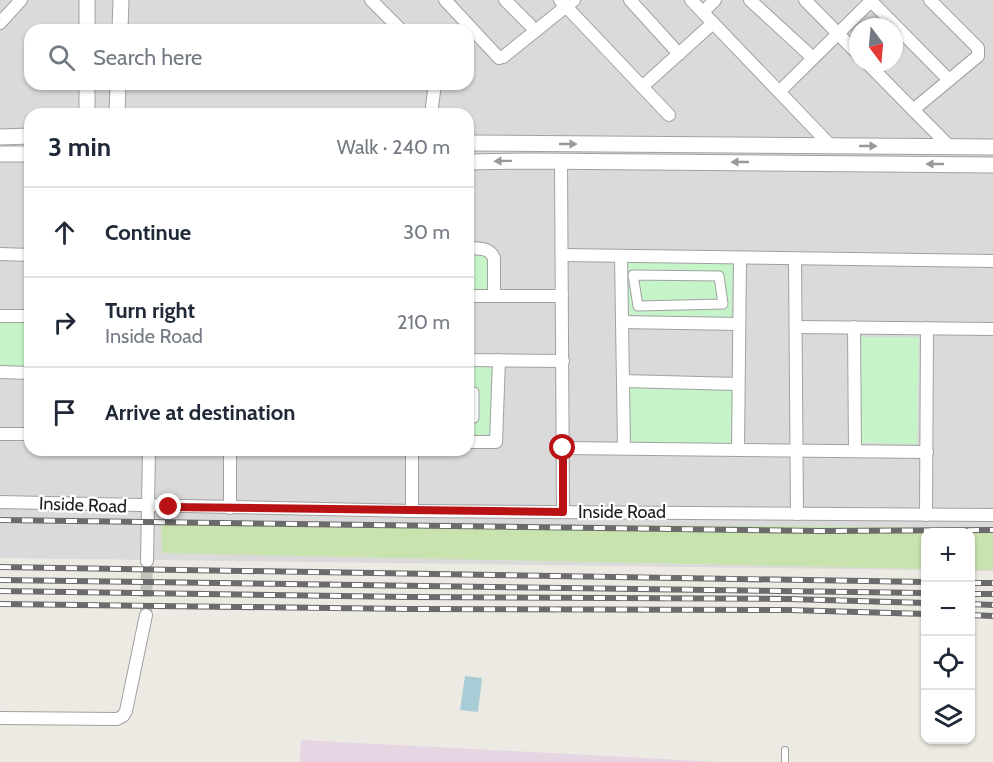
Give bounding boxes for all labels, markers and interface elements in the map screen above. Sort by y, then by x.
north arrow [849,18,903,72]
search box [24,24,474,90]
icon: search [45,41,78,74]
text: Search here [93,44,202,71]
text: 3 min [48,131,111,163]
text: Walk · 240 m [337,135,450,159]
one-way arrow [559,139,578,149]
one-way arrow [859,141,878,151]
one-way arrow [493,156,512,166]
one-way arrow [730,157,749,167]
one-way arrow [925,159,944,169]
icon: ahead [48,216,81,249]
text: Continue [105,219,191,246]
text: 30 m [403,220,450,244]
text: Turn right [105,297,195,324]
icon: right [48,306,81,339]
text: 210 m [397,310,450,334]
text: Inside Road [105,324,203,348]
icon: arrive [48,396,81,429]
text: Arrive at destination [105,399,295,426]
route start [549,434,575,460]
street label: Inside Road [39,492,127,518]
route end [155,493,181,519]
street label: Inside Road [578,501,666,523]
map controls [921,528,975,744]
button: + [921,528,975,582]
button: − [921,582,975,636]
button: locate [921,636,975,690]
button: layers [921,690,975,744]

